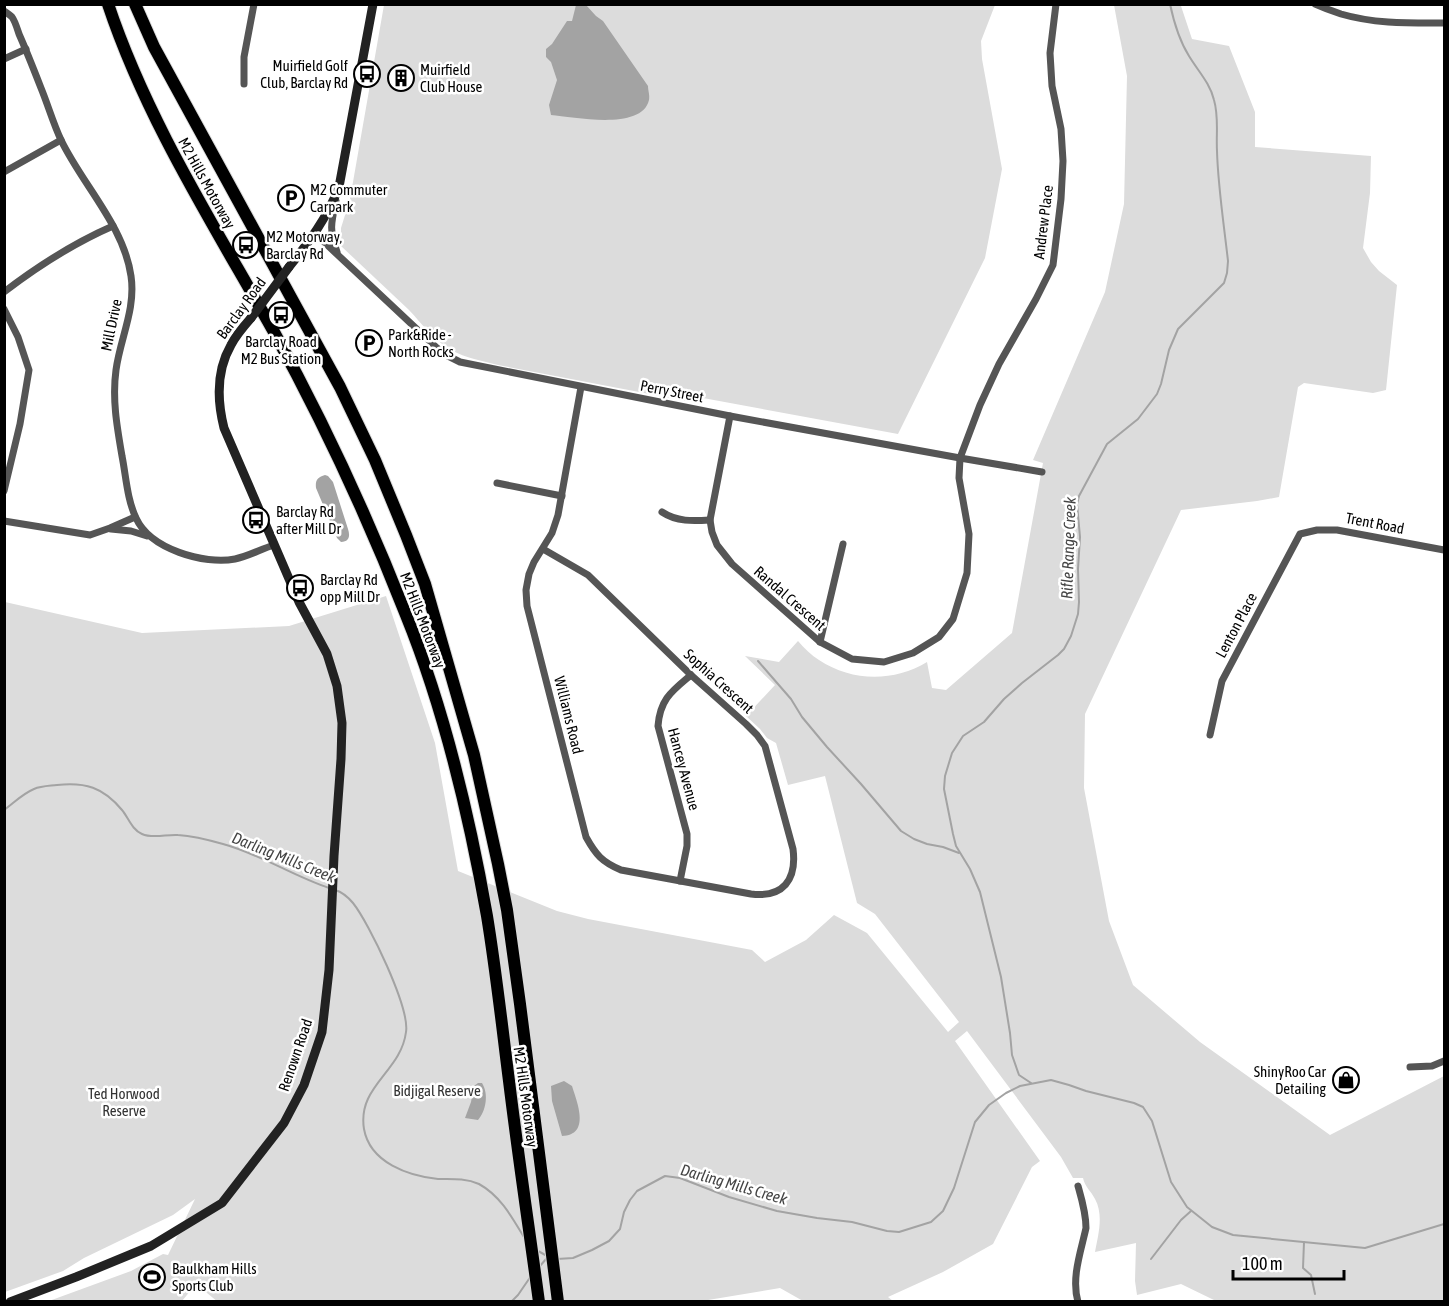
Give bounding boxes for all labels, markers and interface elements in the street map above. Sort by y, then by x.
place label: Muirfield Golf Club, Barclay Rd [260,57,348,91]
bus stop icon: Muirfield Golf Club, Barclay Rd [352,59,382,89]
place label: Muirfield Club House [420,61,482,95]
building icon: Muirfield Club House [386,63,416,93]
street label: M2 Hills Motorway [175,135,239,231]
place label: M2 Commuter Carpark [310,181,388,215]
parking icon: M2 Commuter Carpark [276,183,306,213]
street label: Andrew Place [1030,184,1056,260]
place label: M2 Motorway, Barclay Rd [266,228,342,262]
bus stop icon: M2 Motorway, Barclay Rd [231,230,261,260]
street label: Barclay Road [213,274,269,342]
street label: Mill Drive [97,297,125,353]
bus stop icon: Barclay Road M2 Bus Station [266,300,296,330]
place label: Park&Ride - North Rocks [388,326,454,360]
parking icon: Park&Ride - North Rocks [354,328,384,358]
place label: Barclay Road M2 Bus Station [241,333,321,367]
street label: Perry Street [639,377,705,405]
water label: Rifle Range Creek [1057,496,1080,599]
place label: Barclay Rd after Mill Dr [276,503,341,537]
bus stop icon: Barclay Rd after Mill Dr [241,505,271,535]
street label: Trent Road [1344,509,1406,537]
street label: Randal Crescent [751,562,829,634]
street label: M2 Hills Motorway [397,570,449,670]
place label: Barclay Rd opp Mill Dr [320,571,380,605]
bus stop icon: Barclay Rd opp Mill Dr [285,573,315,603]
street label: Lenton Place [1212,589,1260,660]
street label: Sophia Crescent [681,645,757,717]
street label: Williams Road [551,674,587,756]
street label: Hancey Avenue [665,726,703,812]
water label: Darling Mills Creek [229,828,339,887]
street label: Renown Road [275,1017,315,1093]
street label: M2 Hills Motorway [511,1046,541,1148]
place label: ShinyRoo Car Detailing [1254,1063,1327,1097]
shop icon: ShinyRoo Car Detailing [1331,1065,1361,1095]
park label: Bidjigal Reserve [393,1082,481,1099]
park label: Ted Horwood Reserve [88,1085,160,1119]
water label: Darling Mills Creek [678,1160,790,1209]
scale bar [1233,1243,1344,1281]
text: 100 m [1242,1253,1283,1274]
place label: Baulkham Hills Sports Club [172,1260,256,1294]
sports icon: Baulkham Hills Sports Club [137,1262,167,1292]

